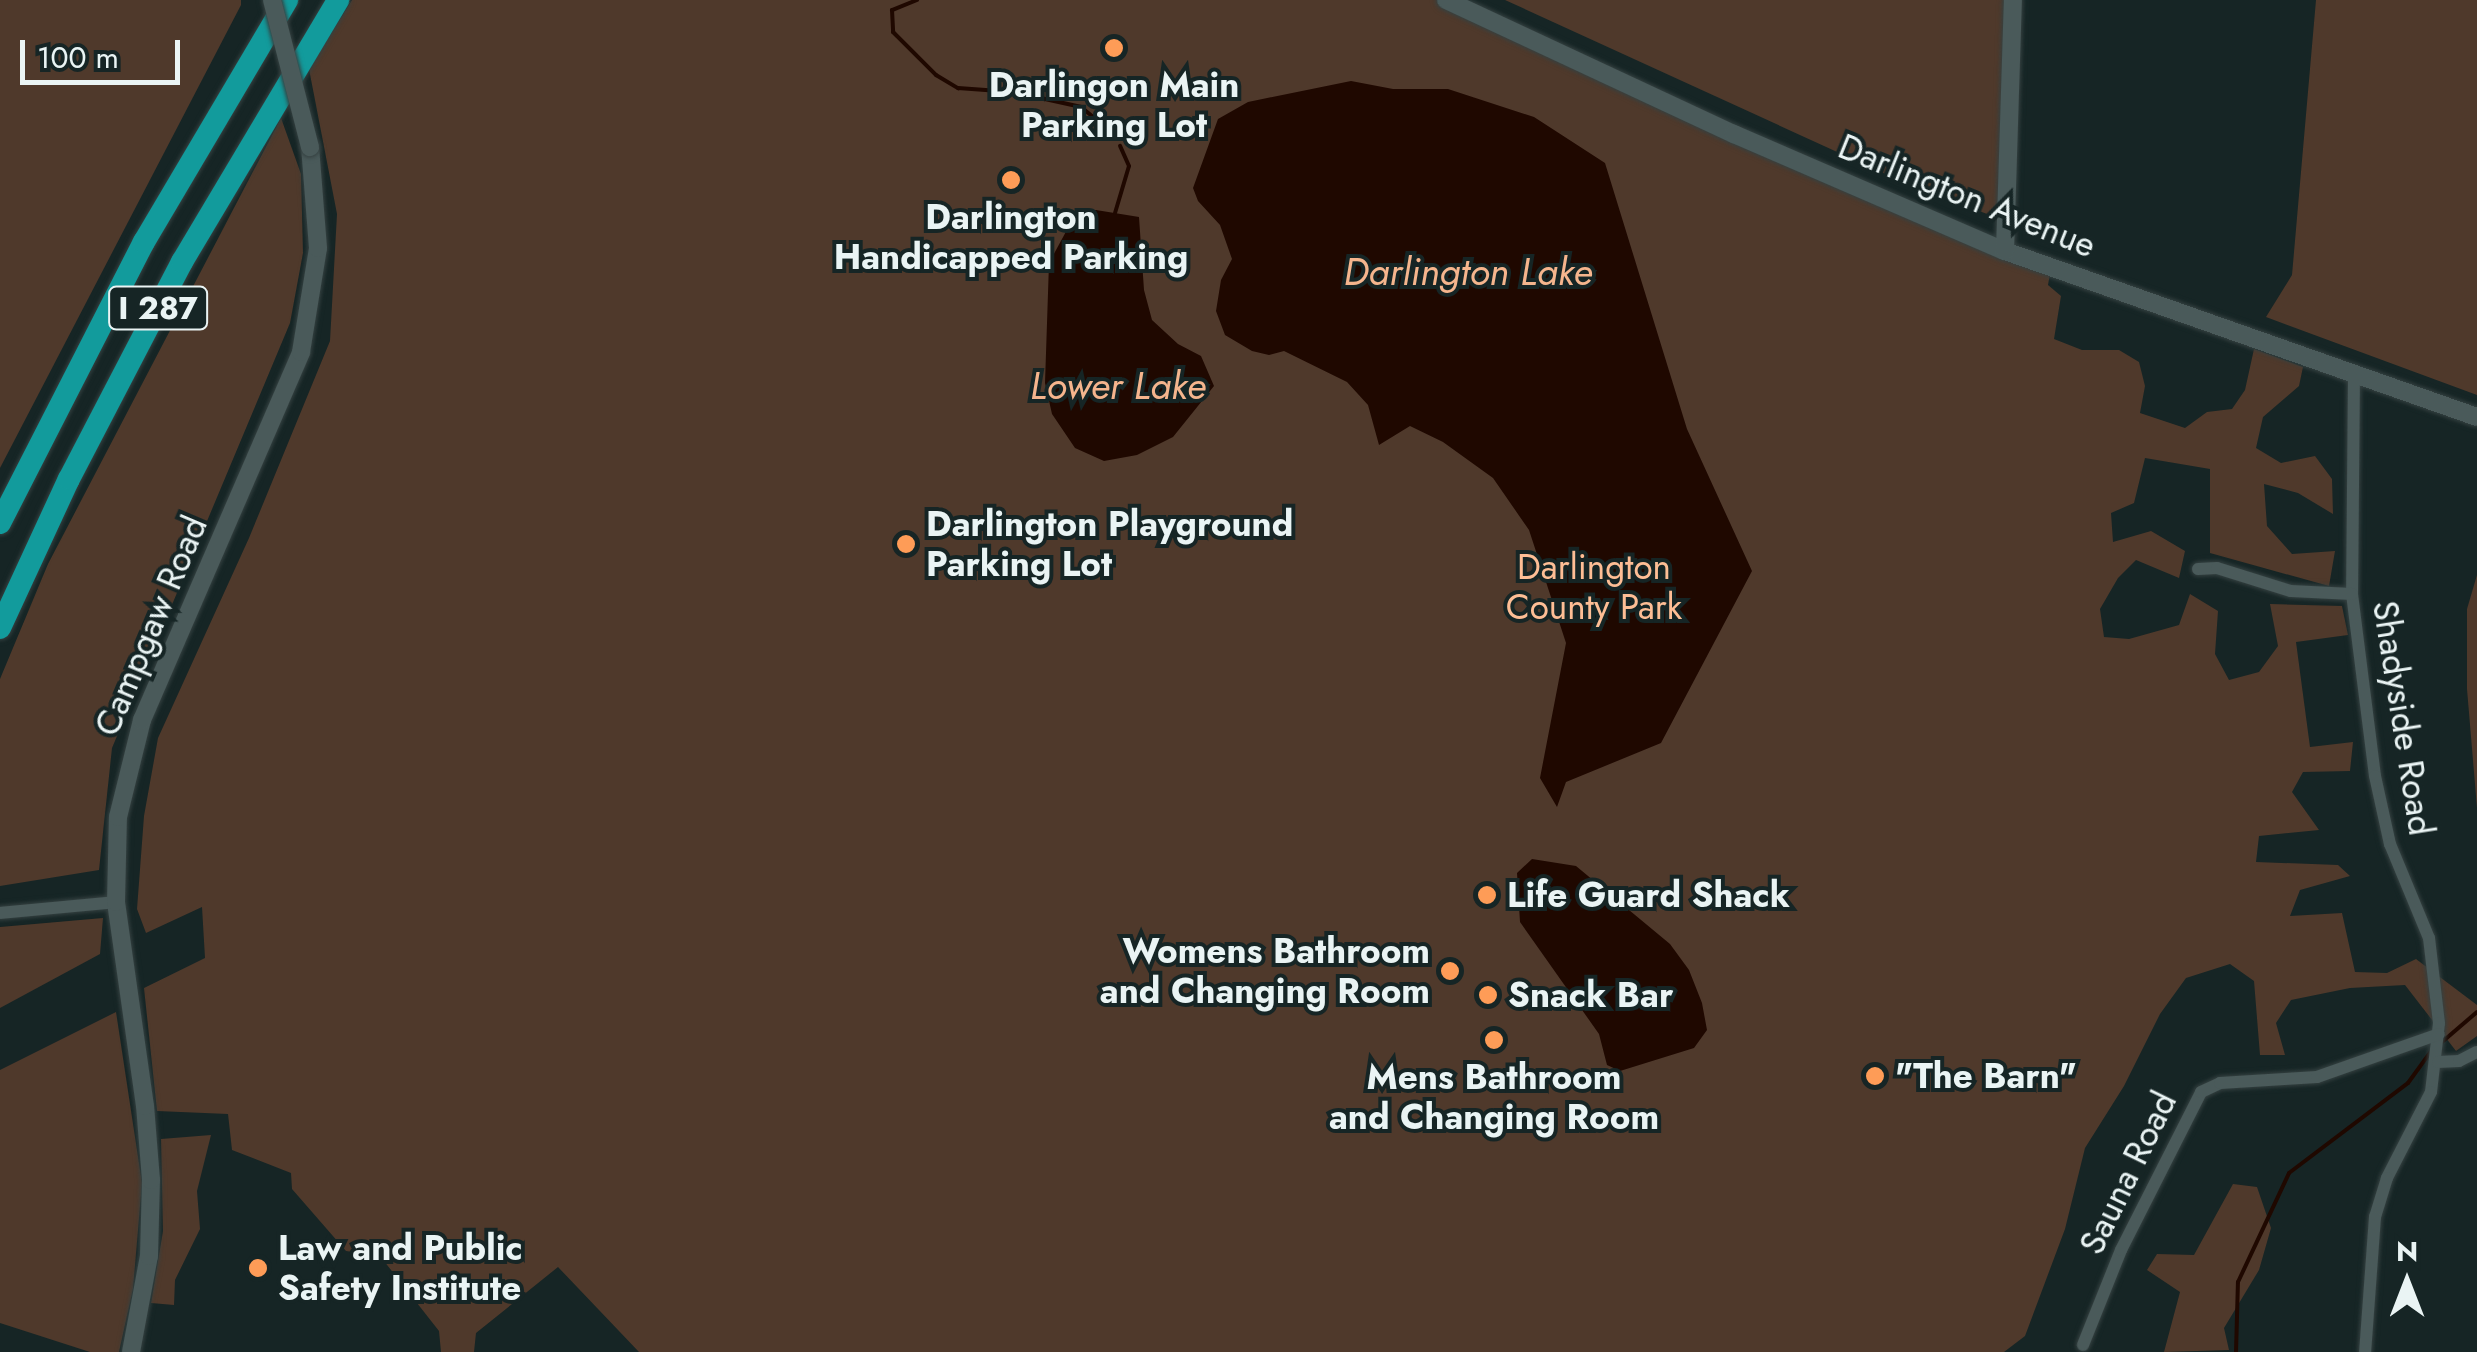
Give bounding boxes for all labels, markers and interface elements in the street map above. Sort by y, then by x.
scale bar [25,20,185,82]
text: 100 m [37,36,119,79]
marker: Darlingon Main Parking Lot [1103,37,1125,59]
place label: Darlingon Main Parking Lot [989,64,1239,146]
street label: Darlington Avenue [1832,125,2102,267]
marker: Darlington Handicapped Parking [1000,169,1022,191]
place label: Darlington Handicapped Parking [834,196,1188,278]
water label: Darlington Lake [1343,249,1593,295]
road number: I 287 [108,281,208,335]
water label: Lower Lake [1030,363,1206,409]
place label: Darlington Playground Parking Lot [926,503,1293,585]
street label: Campgaw Road [86,510,216,742]
marker: Darlington Playground Parking Lot [895,533,917,555]
park label: Darlington County Park [1506,546,1682,628]
street label: Shadyside Road [2364,598,2442,838]
place label: Life Guard Shack [1507,874,1790,916]
marker: Life Guard Shack [1476,884,1498,906]
place label: Womens Bathroom and Changing Room [1100,930,1430,1012]
marker: Womens Bathroom and Changing Room [1439,960,1461,982]
place label: Snack Bar [1508,974,1673,1016]
marker: Snack Bar [1477,984,1499,1006]
marker: Mens Bathroom and Changing Room [1483,1029,1505,1051]
place label: "The Barn" [1895,1055,2077,1097]
place label: Mens Bathroom and Changing Room [1329,1056,1659,1138]
marker: "The Barn" [1864,1065,1886,1087]
street label: Sauna Road [2071,1085,2185,1261]
place label: Law and Public Safety Institute [278,1227,523,1309]
text: N [2396,1231,2418,1272]
north arrow [2357,1232,2457,1332]
marker: Law and Public Safety Institute [247,1257,269,1279]

